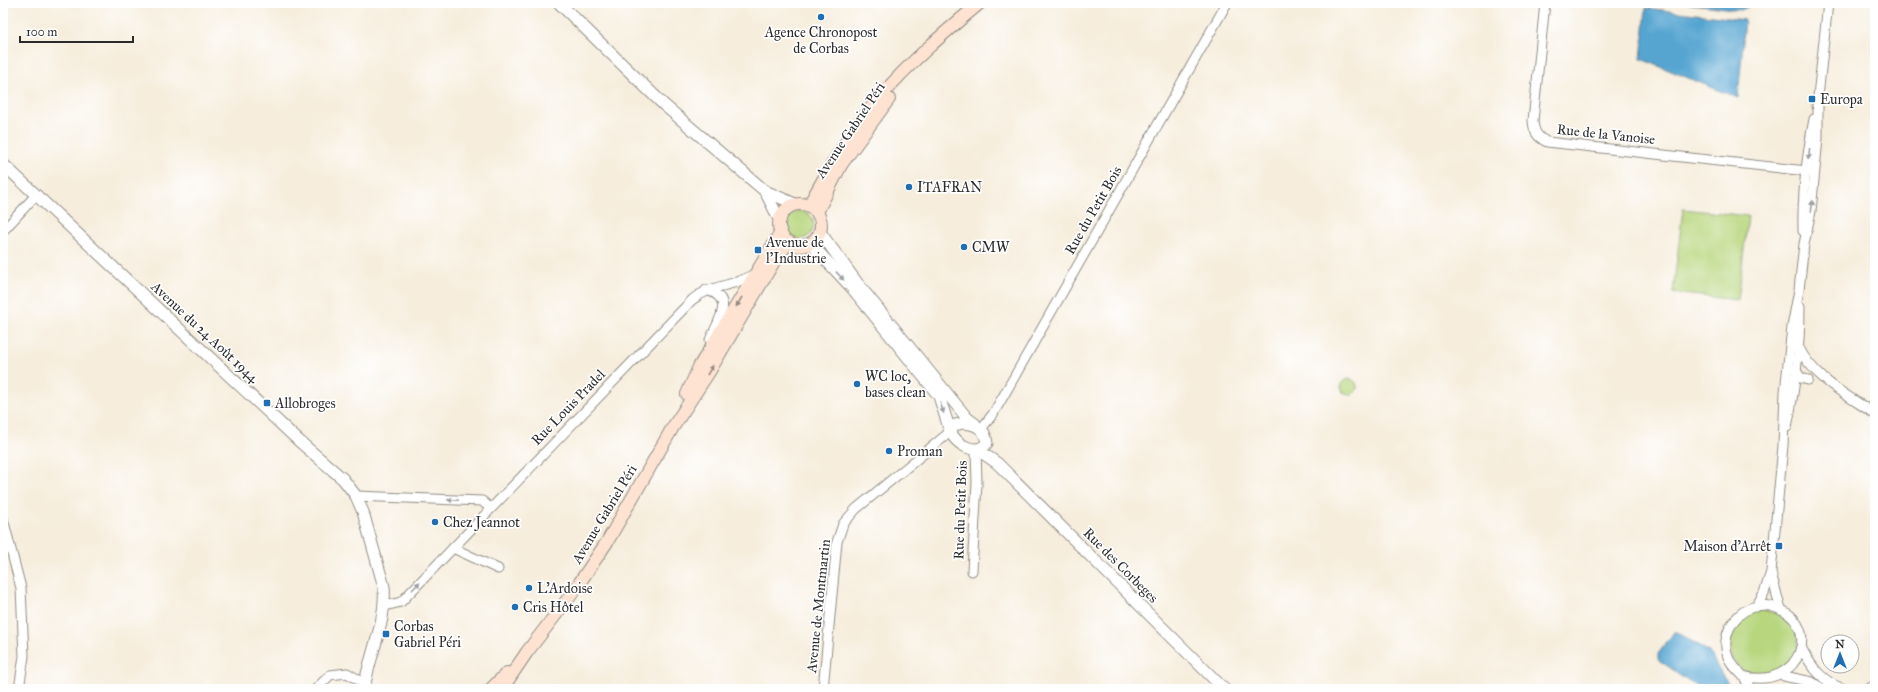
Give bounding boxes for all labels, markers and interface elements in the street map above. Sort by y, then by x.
marker: Agence Chronopost de Corbas [816,12,826,22]
scale bar [20,18,133,44]
place label: Agence Chronopost de Corbas [764,24,877,57]
text: 100 m [26,25,57,39]
street label: Avenue Gabriel Péri [811,79,889,182]
place label: Europa [1820,91,1863,108]
marker: Europa [1807,94,1817,104]
street label: Rue de la Vanoise [1556,121,1656,148]
one-way arrow [1805,148,1812,160]
street label: Rue du Petit Bois [1061,163,1126,257]
place label: ITAFRAN [917,179,982,196]
marker: ITAFRAN [904,182,914,192]
one-way arrow [1808,200,1815,212]
place label: Avenue de l'Industrie [765,234,826,267]
place label: CMW [972,239,1010,256]
marker: CMW [959,242,969,252]
marker: Avenue de l'Industrie [753,245,763,255]
one-way arrow [835,271,845,281]
street label: Avenue du 24 Août 1944 [147,277,263,387]
one-way arrow [735,296,742,308]
one-way arrow [706,364,713,376]
street label: Rue Louis Pradel [528,366,609,449]
place label: WC loc, bases clean [865,368,926,401]
marker: WC loc, bases clean [852,379,862,389]
place label: Allobroges [274,395,336,412]
marker: Allobroges [262,398,272,408]
one-way arrow [940,402,946,414]
place label: Proman [897,443,943,460]
marker: Proman [884,446,894,456]
street label: Rue du Petit Bois [950,460,971,560]
street label: Avenue Gabriel Péri [568,462,641,568]
one-way arrow [447,496,459,503]
place label: Chez Jeannot [443,514,520,532]
marker: Chez Jeannot [430,517,440,527]
street label: Rue des Corbeges [1080,524,1162,606]
street label: Avenue de Montmartin [803,538,834,675]
place label: Maison d'Arrêt [1683,538,1771,555]
marker: Maison d'Arrêt [1774,541,1784,551]
place label: L'Ardoise [537,580,593,597]
one-way arrow [412,581,421,591]
marker: L'Ardoise [524,583,534,593]
place label: Cris Hôtel [523,599,584,616]
marker: Cris Hôtel [510,602,520,612]
place label: Corbas Gabriel Péri [394,618,461,651]
marker: Corbas Gabriel Péri [381,629,391,639]
north arrow [1820,634,1860,674]
text: N [1835,638,1845,651]

